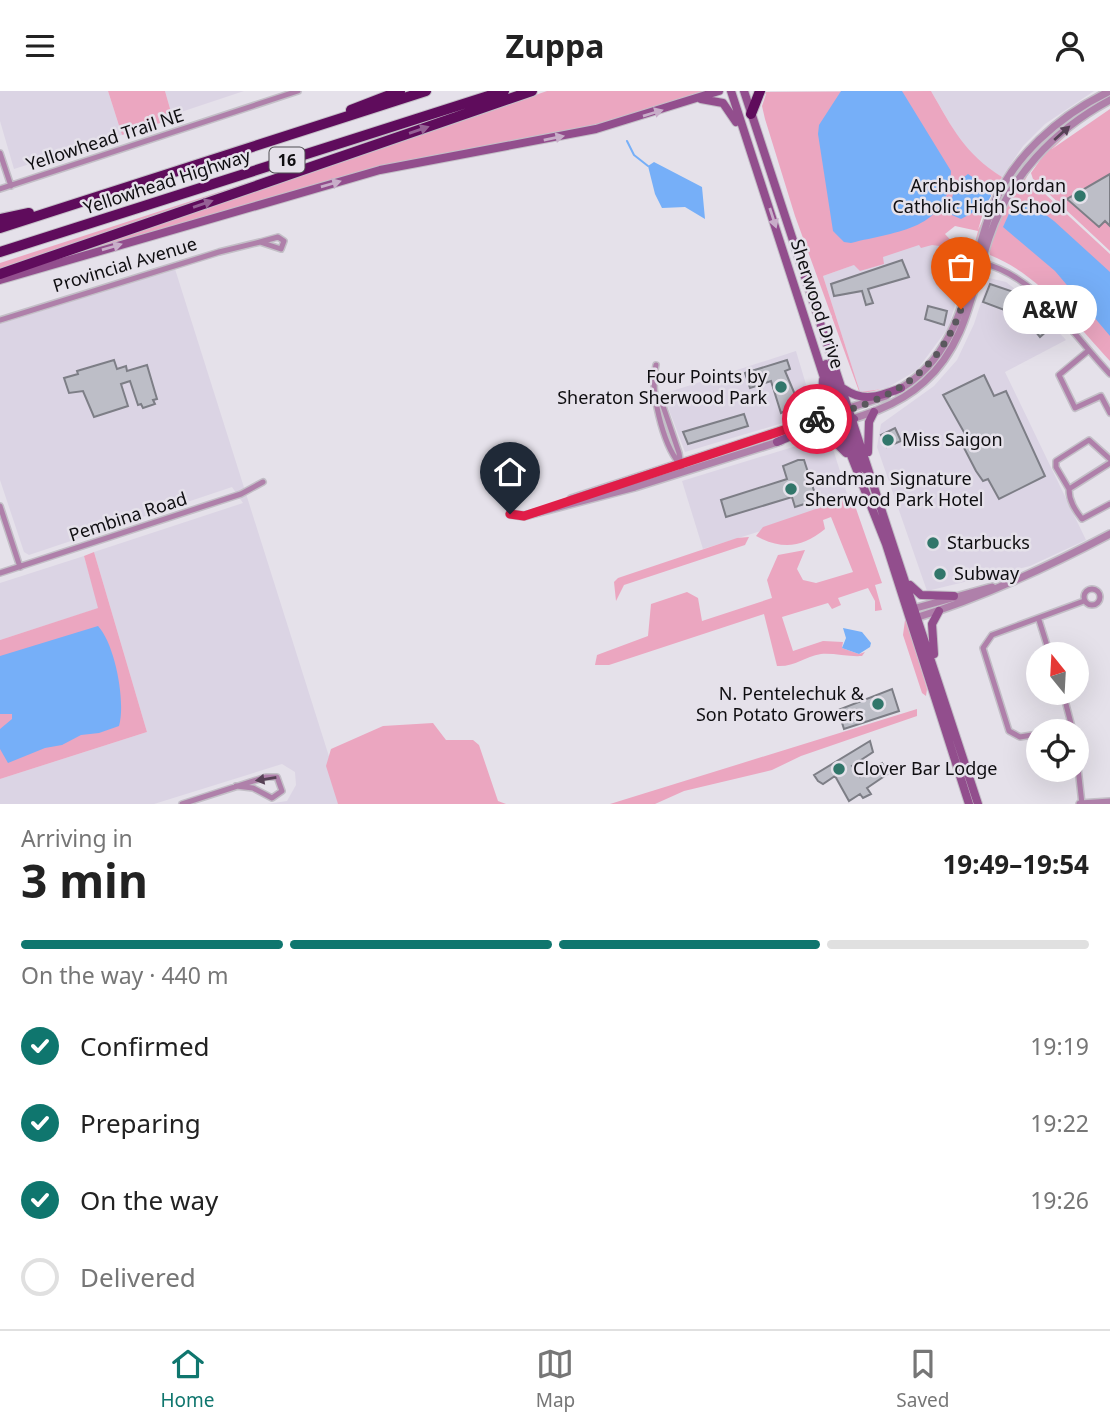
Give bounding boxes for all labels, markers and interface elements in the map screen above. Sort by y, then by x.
text: Zuppa [506,24,604,67]
icon: menu [21,27,59,65]
icon: person [1051,27,1089,65]
street label: Yellowhead Trail NE [23,102,187,176]
one-way arrow [642,107,663,117]
one-way arrow [408,124,429,135]
one-way arrow [1053,125,1070,141]
one-way arrow [543,133,565,144]
street label: Yellowhead Highway [80,142,254,219]
road number: 16 [270,148,304,173]
place label: Archbishop Jordan Catholic High School [892,173,1066,218]
one-way arrow [321,179,342,189]
marker: Archbishop Jordan Catholic High School [1072,188,1088,204]
one-way arrow [193,198,214,209]
one-way arrow [768,208,779,229]
street label: Provincial Avenue [50,231,200,297]
street label: Sherwood Drive [786,236,850,371]
pin [931,237,991,309]
one-way arrow [102,241,124,252]
icon: bag [942,248,980,286]
callout: A&W [1003,285,1098,333]
text: A&W [1023,293,1077,325]
place label: Four Points by Sheraton Sherwood Park [557,364,768,409]
marker: Four Points by Sheraton Sherwood Park [773,379,789,395]
courier [782,384,852,454]
icon: bike [798,400,836,438]
place label: Miss Saigon [902,427,1003,451]
marker: Miss Saigon [880,432,896,448]
pin [480,442,540,514]
icon: home [491,453,529,491]
place label: Sandman Signature Sherwood Park Hotel [805,466,984,511]
marker: Sandman Signature Sherwood Park Hotel [783,481,799,497]
street label: Pembina Road [66,486,190,546]
place label: Starbucks [947,530,1030,554]
marker: Starbucks [925,535,941,551]
place label: Subway [954,561,1020,585]
marker: Subway [932,566,948,582]
north arrow [1026,642,1088,705]
map controls [1026,642,1089,782]
place label: N. Pentelechuk & Son Potato Growers [696,681,865,726]
marker: N. Pentelechuk & Son Potato Growers [870,696,886,712]
button: locate [1026,719,1089,782]
place label: Clover Bar Lodge [853,756,998,780]
marker: Clover Bar Lodge [831,761,847,777]
one-way arrow [254,774,276,785]
text: Arriving in [21,822,133,854]
text: 19:49–19:54 [942,846,1089,882]
text: 3 min [21,849,148,911]
text: On the way · 440 m [21,959,228,991]
icon: check [21,1027,59,1065]
text: Confirmed [80,1028,210,1064]
text: 19:19 [1030,1030,1089,1062]
icon: check [21,1104,59,1142]
text: Preparing [80,1105,201,1141]
text: 19:22 [1030,1107,1089,1139]
icon: check [21,1181,59,1219]
text: On the way [80,1182,218,1218]
text: 19:26 [1030,1184,1089,1216]
text: Delivered [80,1259,196,1295]
tab: Home [161,1345,215,1413]
tab: Map [536,1345,575,1413]
tab: Saved [896,1345,949,1413]

